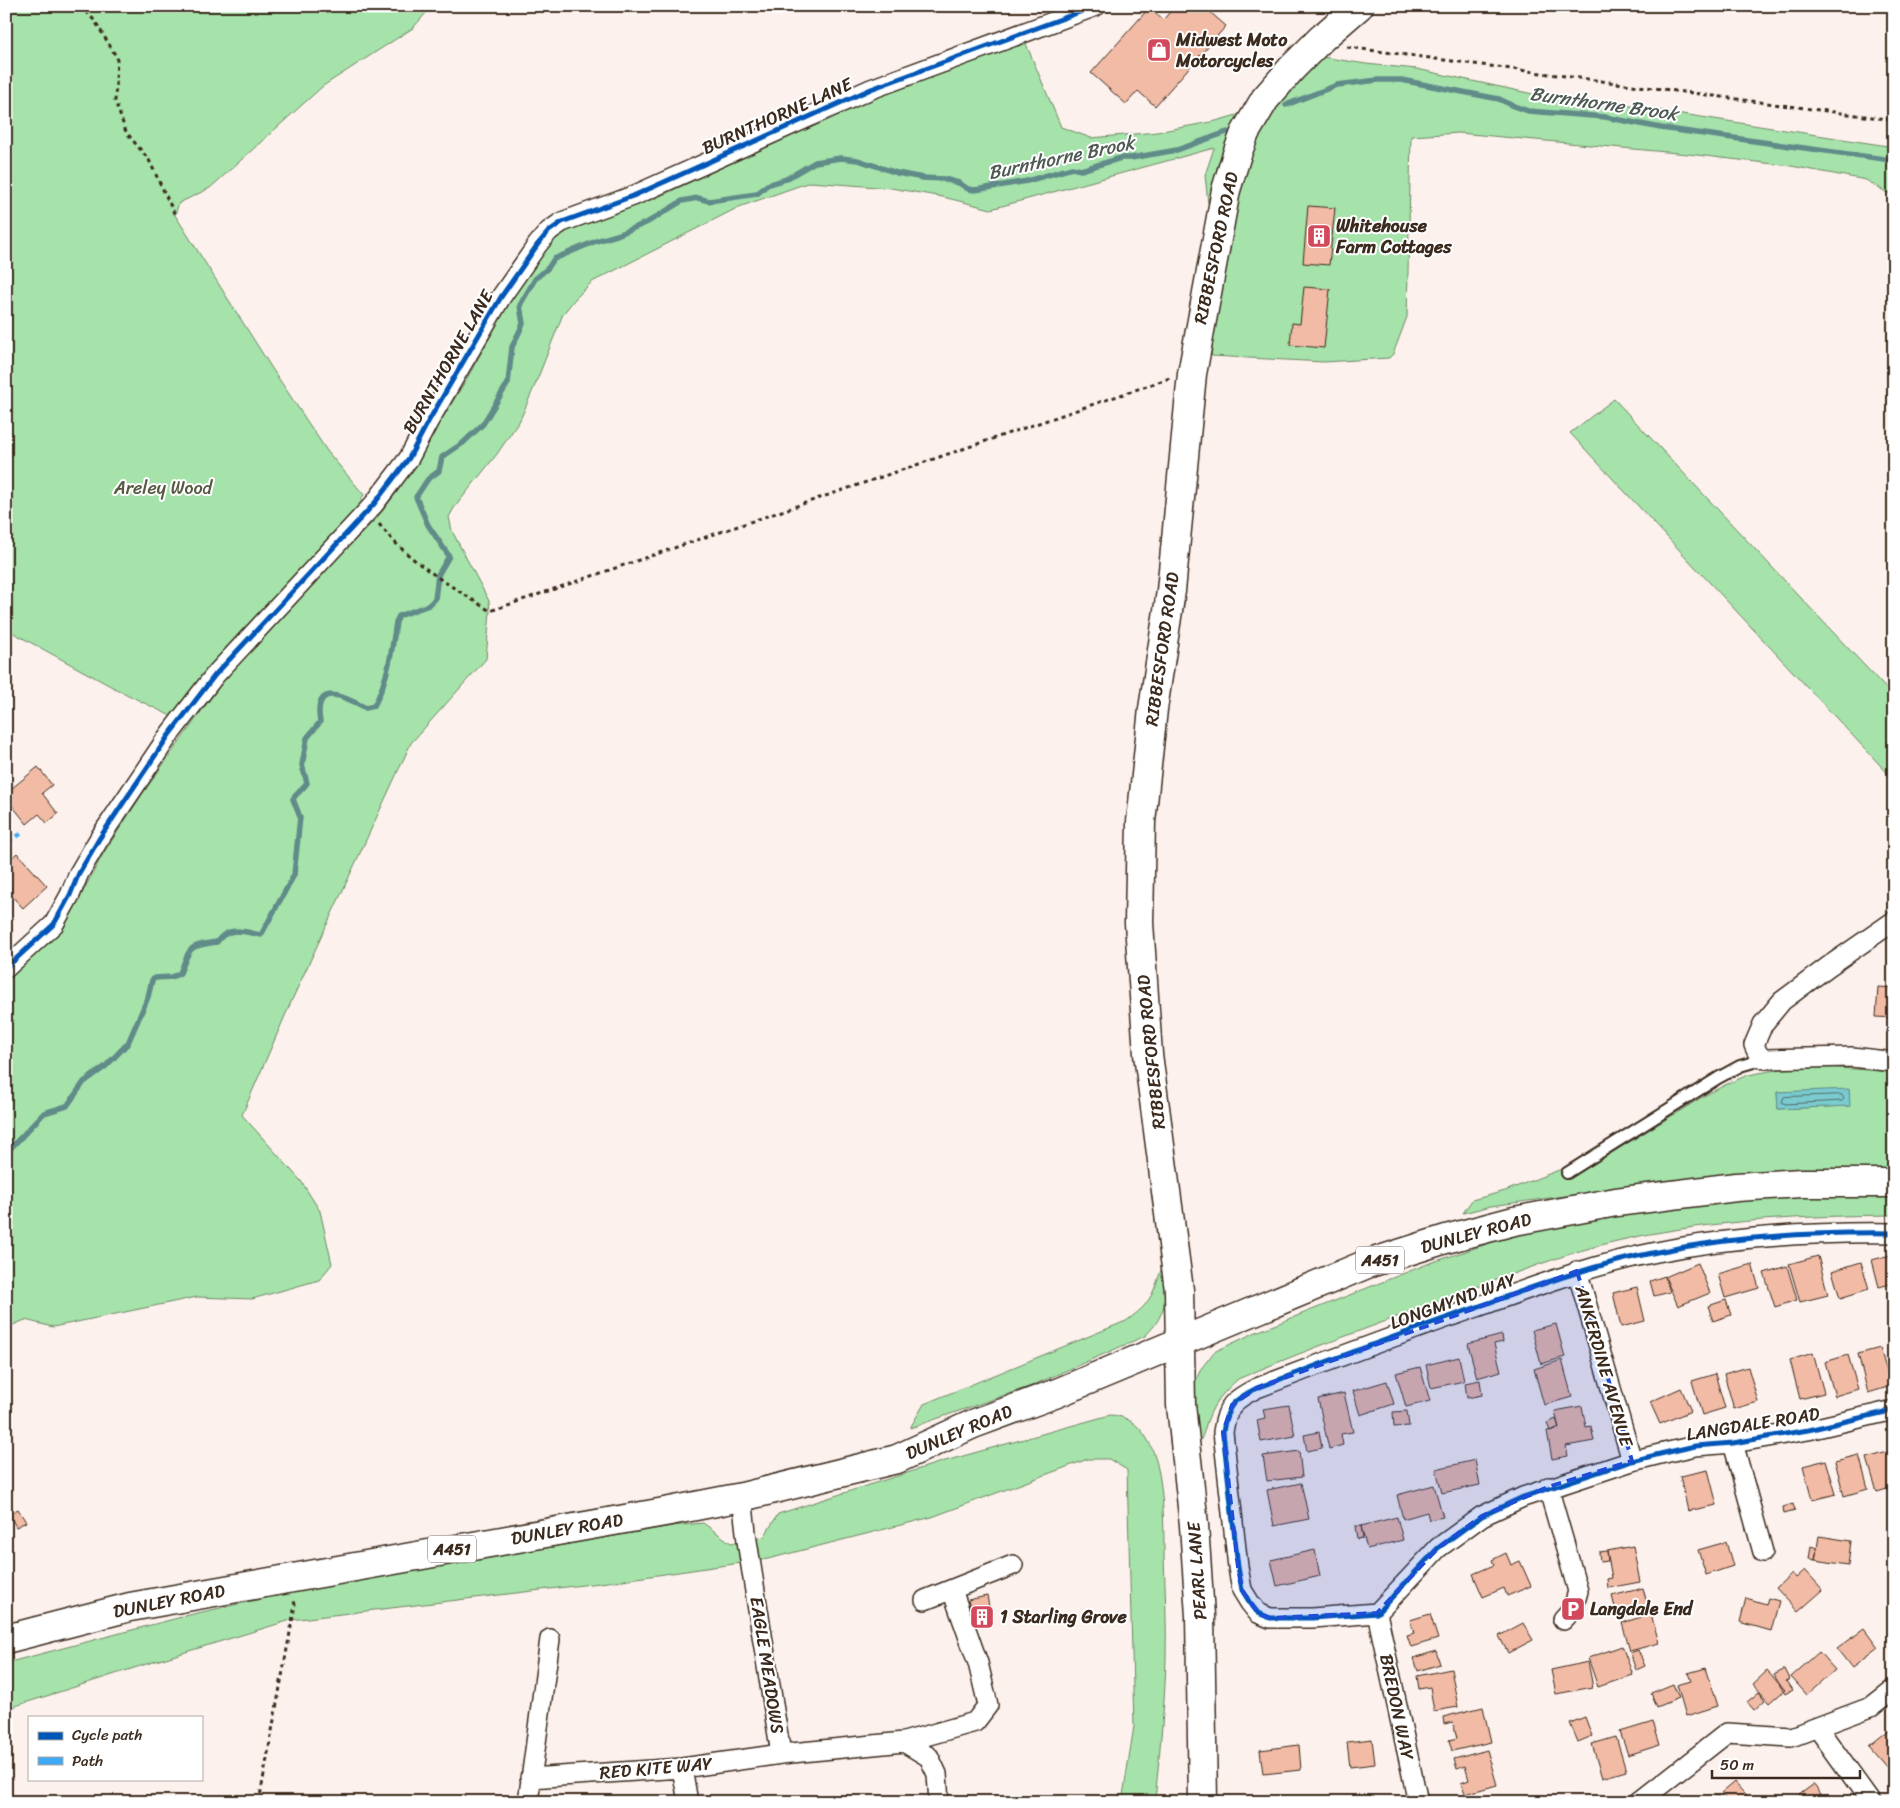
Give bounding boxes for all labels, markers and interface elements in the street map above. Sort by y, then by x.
place label: Midwest Moto Motorcycles [1175,24,1288,77]
shop icon: Midwest Moto Motorcycles [1146,37,1172,63]
street label: BURNTHORNE LANE [697,68,858,164]
water label: Burnthorne Brook [1528,77,1683,131]
water label: Burnthorne Brook [985,125,1140,189]
street label: RIBBESFORD ROAD [1184,169,1248,327]
place label: Whitehouse Farm Cottages [1335,210,1452,263]
building icon: Whitehouse Farm Cottages [1306,223,1332,249]
street label: BURNTHORNE LANE [394,283,503,440]
park label: Areley Wood [113,472,214,504]
street label: RIBBESFORD ROAD [1135,570,1189,728]
street label: RIBBESFORD ROAD [1127,973,1175,1131]
street label: DUNLEY ROAD [1417,1203,1535,1263]
road number: A451 [1356,1246,1404,1274]
street label: LONGMYND WAY [1385,1263,1522,1339]
street label: ANKERDINE AVENUE [1565,1281,1643,1451]
street label: DUNLEY ROAD [901,1395,1018,1469]
street label: LANGDALE ROAD [1684,1398,1822,1450]
street label: DUNLEY ROAD [508,1503,626,1555]
street label: PEARL LANE [1178,1520,1216,1621]
road number: A451 [428,1536,476,1562]
street label: DUNLEY ROAD [110,1574,228,1628]
place label: Langdale End [1590,1593,1694,1625]
street label: EAGLE MEADOWS [740,1594,794,1736]
parking icon: Langdale End [1560,1596,1586,1622]
place label: 1 Starling Grove [1000,1601,1127,1633]
building icon: 1 Starling Grove [969,1604,995,1630]
street label: BREDON WAY [1370,1651,1424,1764]
legend [28,1716,202,1780]
text: Cycle path [72,1722,143,1748]
street label: RED KITE WAY [598,1747,715,1789]
text: Path [72,1748,103,1774]
scale bar [1712,1748,1860,1780]
text: 50 m [1720,1752,1755,1778]

